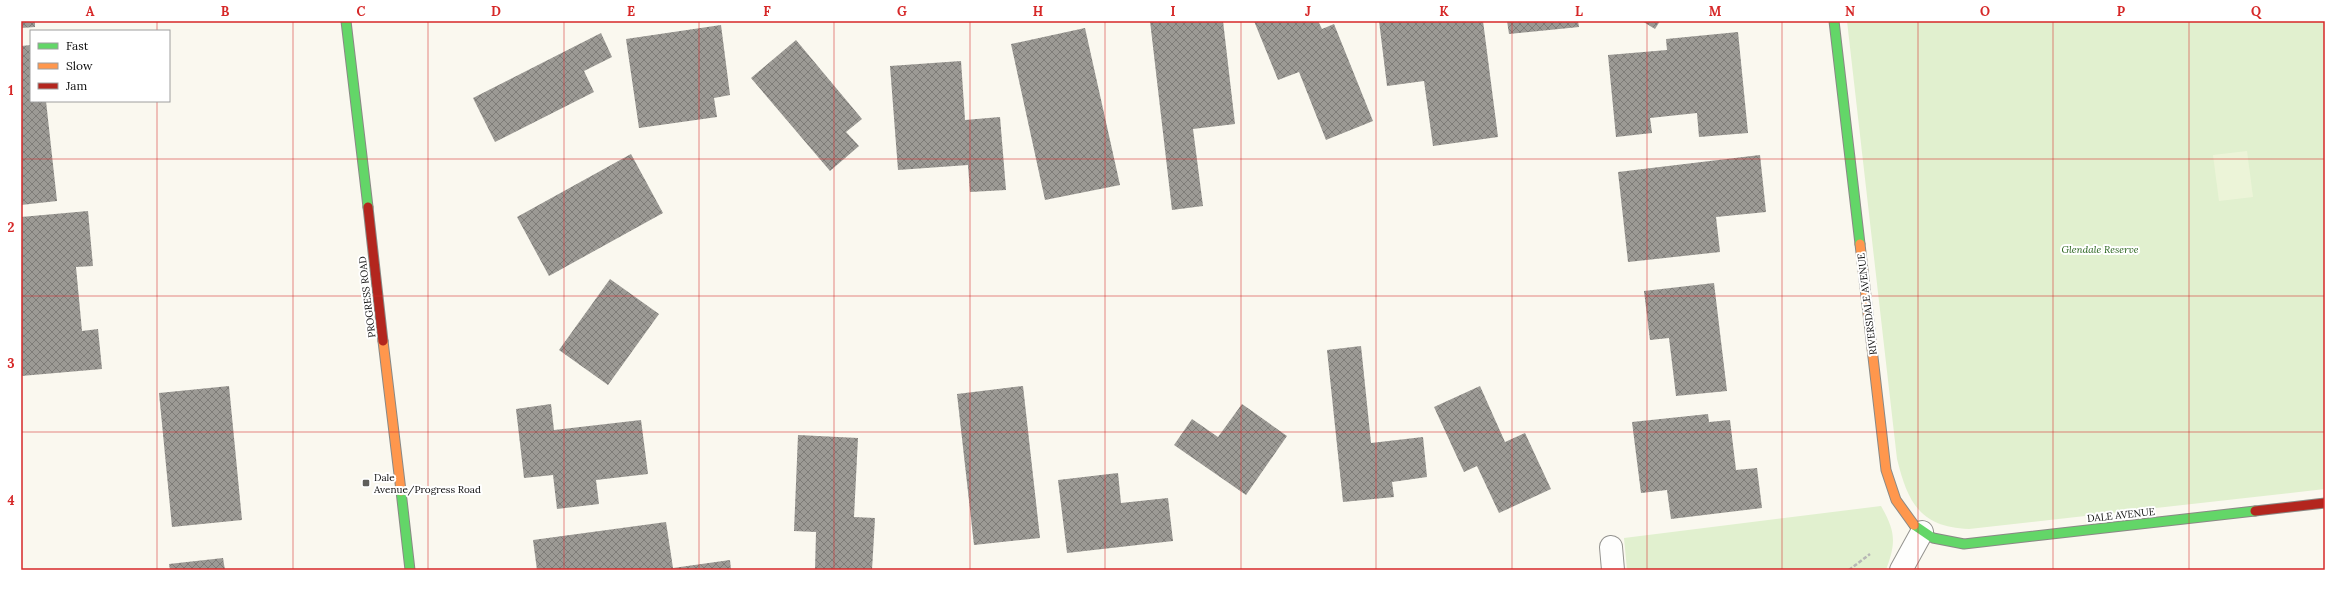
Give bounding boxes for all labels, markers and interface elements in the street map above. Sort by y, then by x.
text: A [86,3,95,20]
text: B [221,3,230,20]
text: C [357,3,366,20]
text: D [491,3,501,20]
text: E [627,3,635,20]
text: F [763,3,771,20]
text: G [897,3,907,20]
text: H [1033,3,1043,20]
text: I [1170,3,1176,20]
text: J [1305,3,1311,20]
text: K [1439,3,1449,20]
text: L [1575,3,1583,20]
text: M [1709,3,1722,20]
text: N [1845,3,1855,20]
text: O [1980,3,1990,20]
text: P [2117,3,2126,20]
text: Q [2251,3,2262,20]
legend [30,30,170,102]
text: Fast [66,38,89,53]
text: Slow [66,58,93,73]
text: Jam [65,78,87,93]
text: 1 [8,82,14,99]
text: 2 [8,219,15,236]
park label: Glendale Reserve [2061,243,2139,256]
street label: RIVERSDALE AVENUE [1854,252,1880,356]
street label: PROGRESS ROAD [356,255,378,339]
text: 3 [7,355,15,372]
place label: Dale Avenue/Progress Road [373,471,481,496]
marker: Dale Avenue/Progress Road [361,478,371,488]
text: 4 [7,492,15,509]
street label: DALE AVENUE [2086,505,2156,525]

